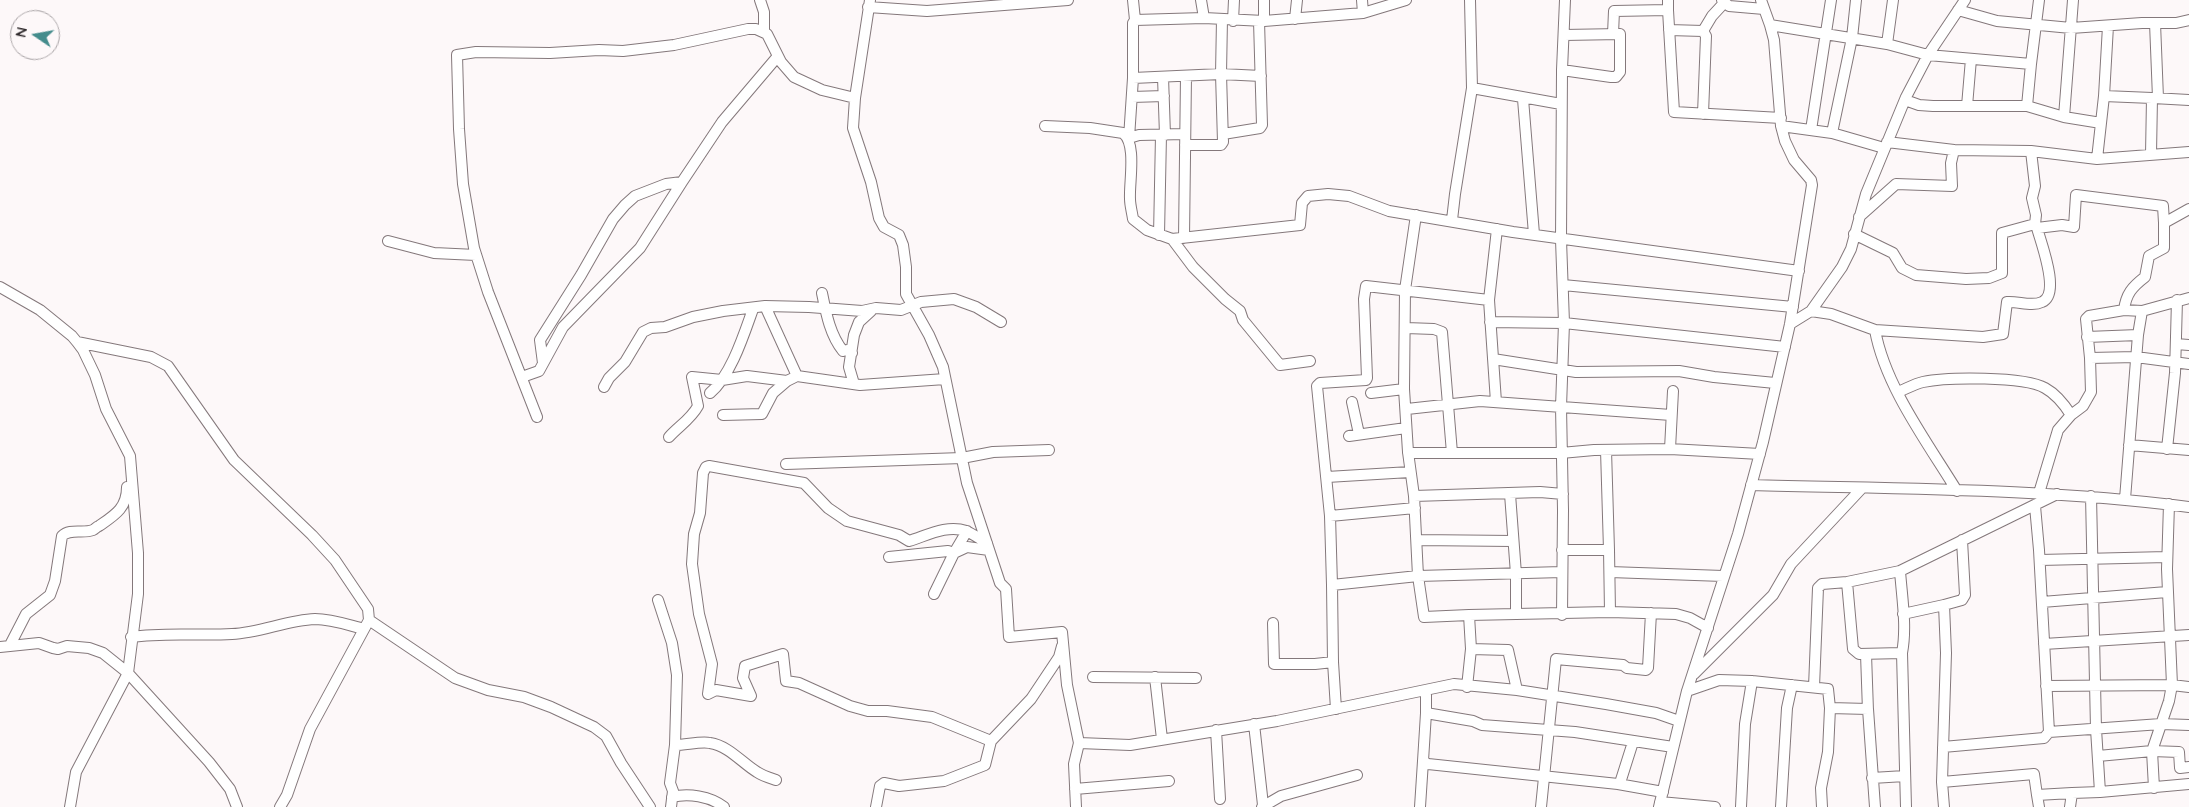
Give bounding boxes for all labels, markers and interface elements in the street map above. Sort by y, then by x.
north arrow [10,10,60,60]
text: N [11,25,31,39]

